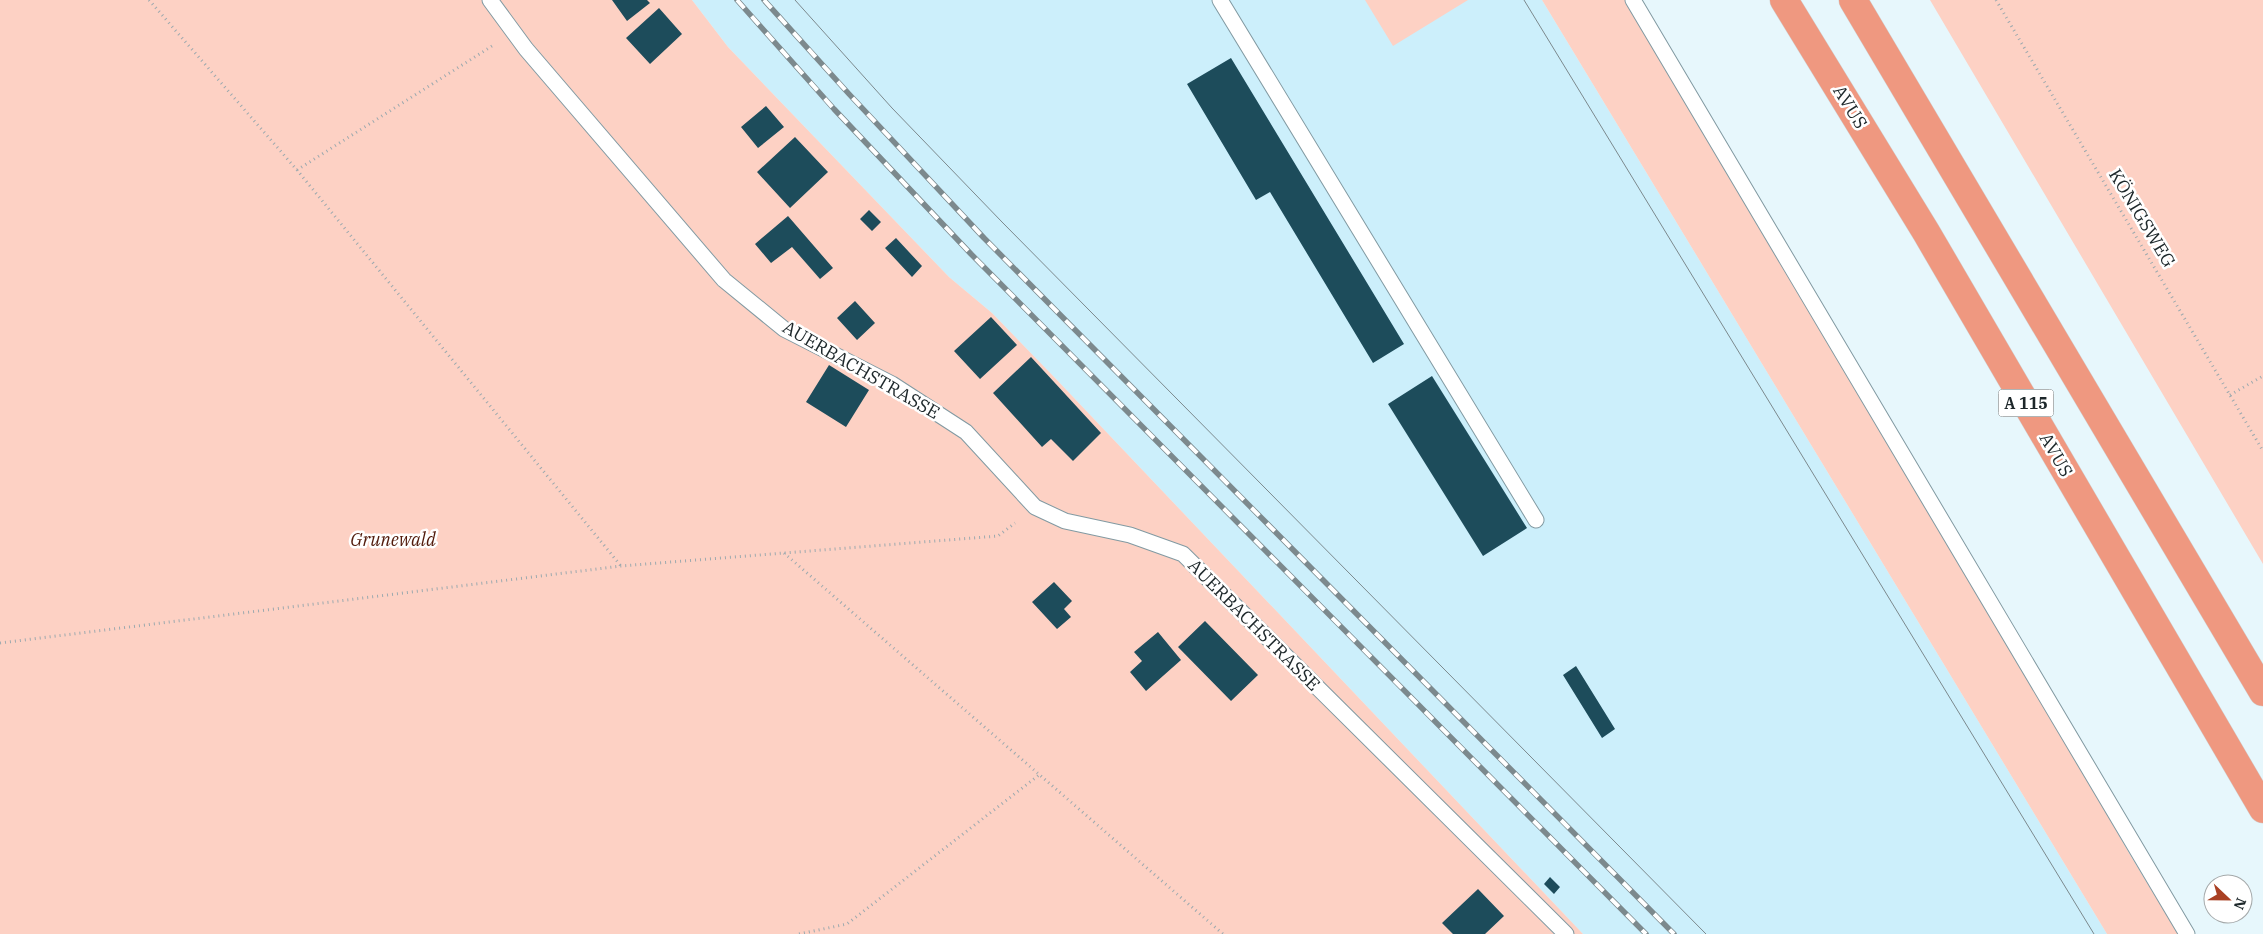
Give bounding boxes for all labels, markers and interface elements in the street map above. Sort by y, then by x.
street label: AVUS [1828,81,1873,133]
street label: KÖNIGSWEG [2104,164,2181,271]
street label: AUERBACHSTRASSE [779,315,944,424]
road number: A 115 [1998,389,2054,416]
street label: AVUS [2035,429,2078,481]
park label: Grunewald [350,528,436,551]
street label: AUERBACHSTRASSE [1183,554,1325,696]
north arrow [2203,874,2253,924]
text: N [2230,895,2250,912]

